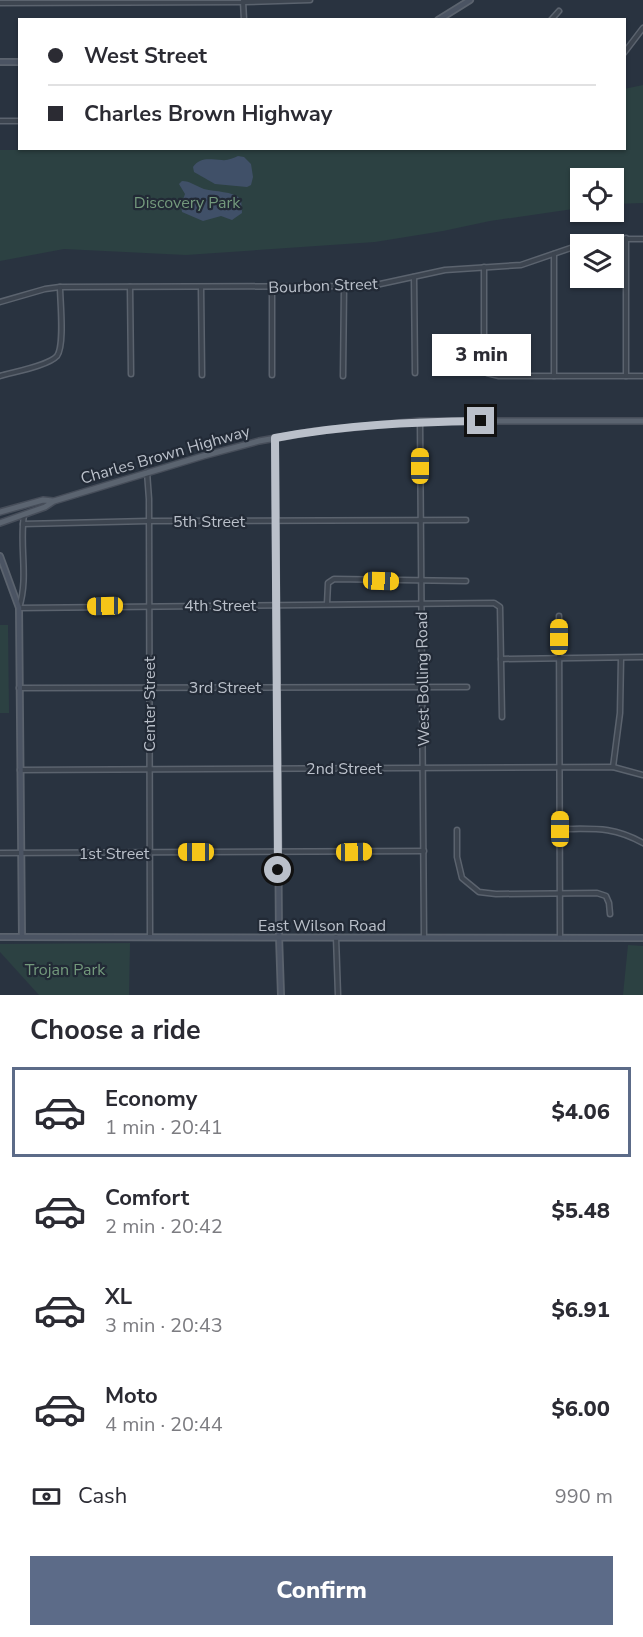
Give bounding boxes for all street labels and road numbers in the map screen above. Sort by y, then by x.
street label: Bourbon Street [268,273,379,299]
street label: Charles Brown Highway [78,420,253,490]
street label: 5th Street [173,511,245,533]
street label: 4th Street [184,595,256,617]
street label: West Bolling Road [411,611,435,747]
street label: Center Street [139,656,161,752]
street label: 3rd Street [189,677,262,699]
street label: 2nd Street [306,758,382,780]
street label: 1st Street [79,843,150,865]
street label: East Wilson Road [258,915,386,937]

